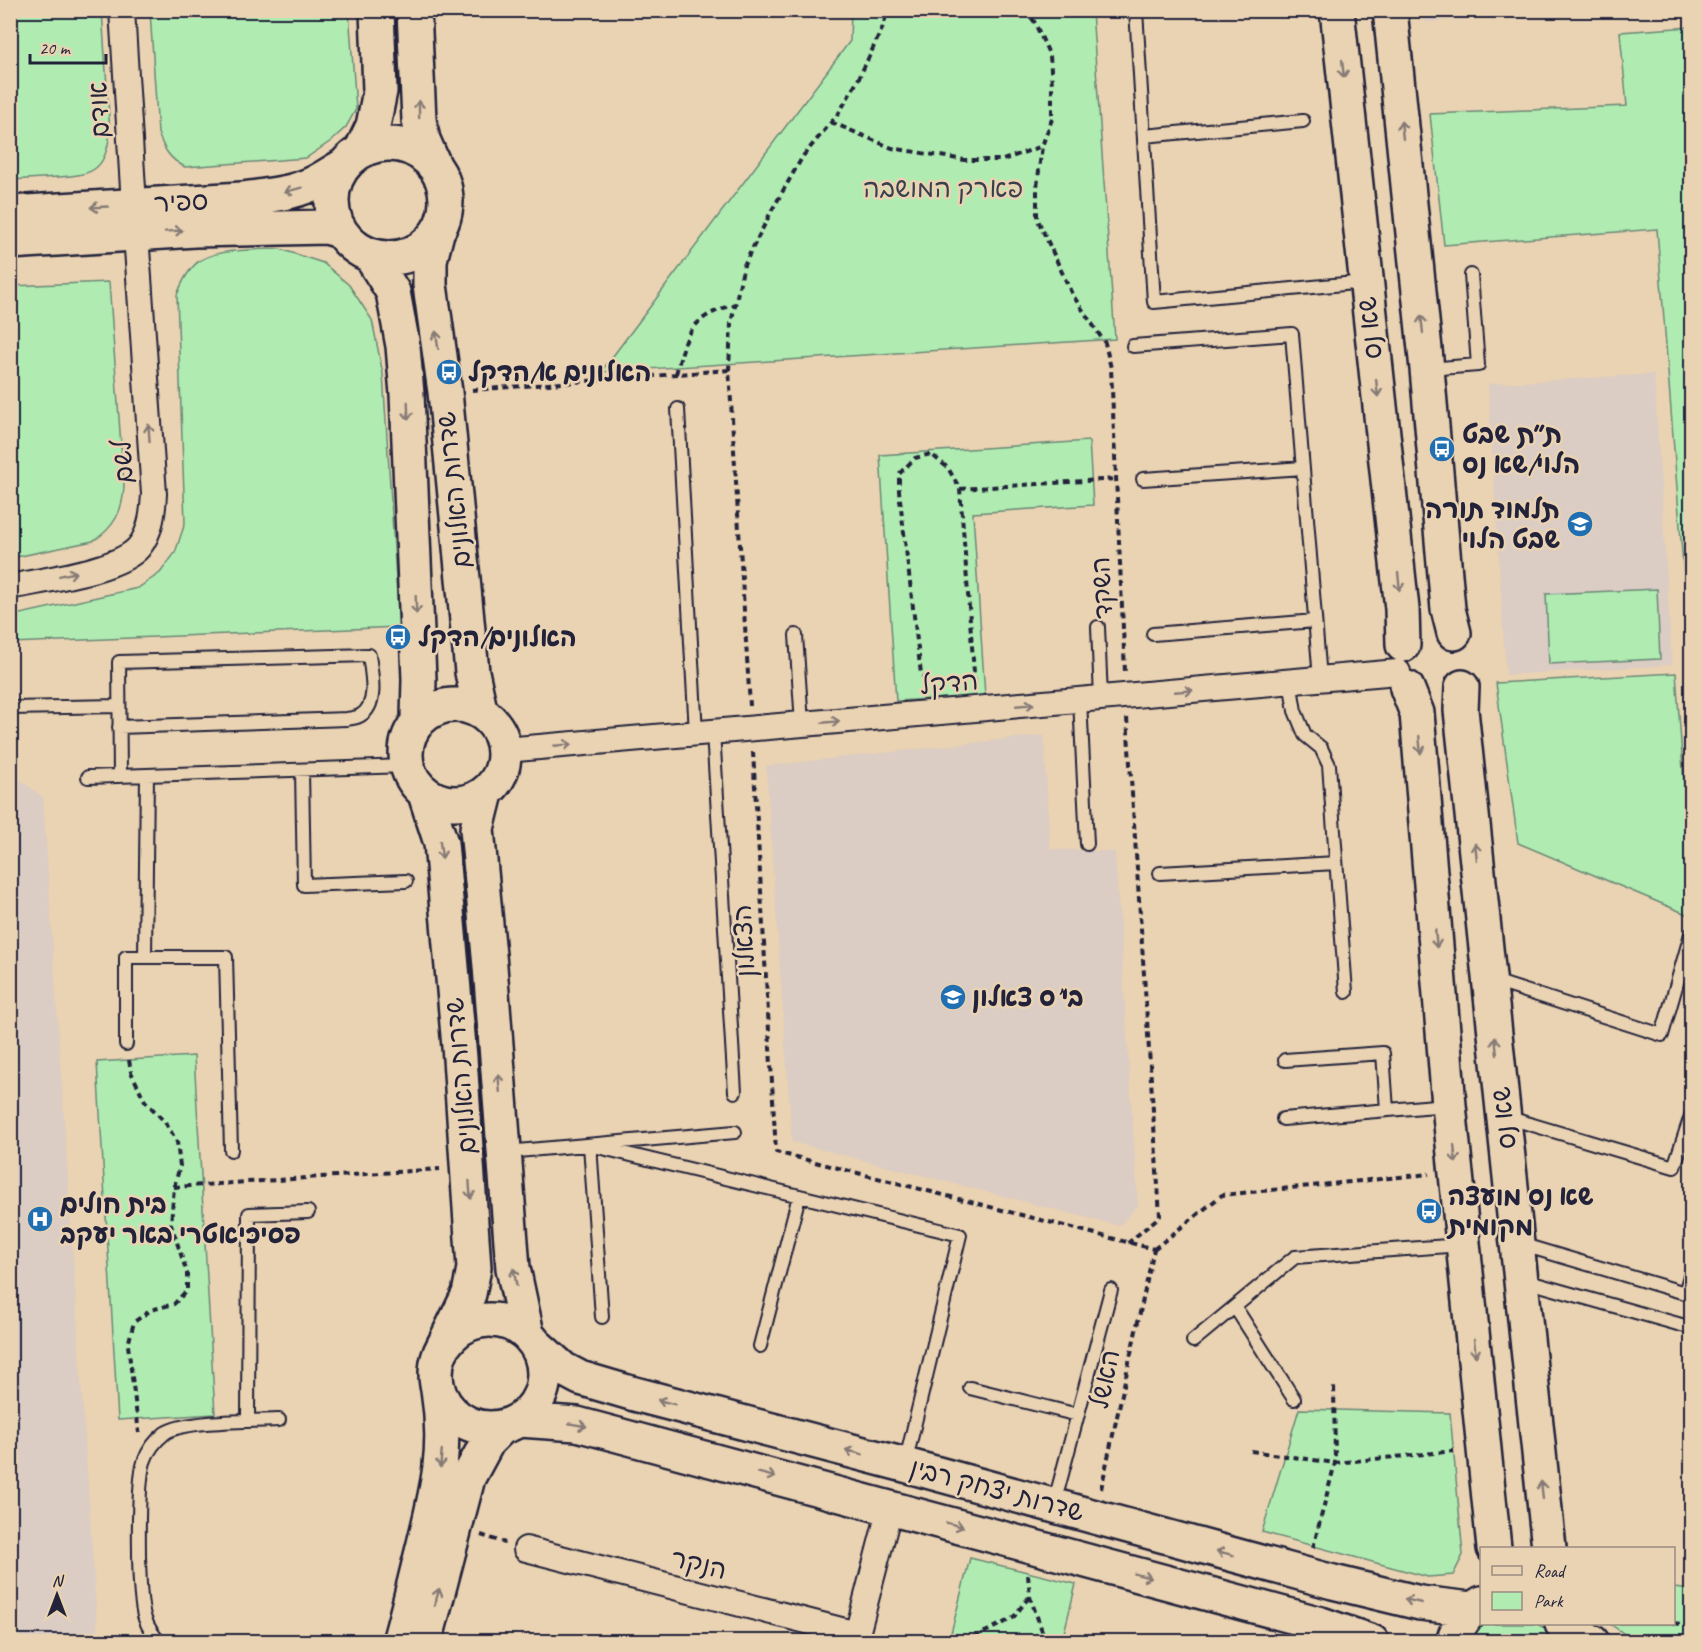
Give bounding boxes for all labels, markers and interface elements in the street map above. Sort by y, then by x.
scale bar [30,27,106,65]
text: 20 m [39,37,72,59]
one-way arrow [1338,58,1349,78]
street label: אודם [81,81,117,139]
one-way arrow [413,100,424,120]
one-way arrow [1396,121,1407,141]
park label: פארק המושבה [863,172,1023,205]
street label: ספיר [153,184,209,220]
one-way arrow [284,185,303,196]
one-way arrow [89,202,109,213]
one-way arrow [163,225,183,236]
street label: שא נס [1350,295,1390,361]
one-way arrow [1416,315,1427,335]
one-way arrow [431,330,442,350]
place label: האלונים א/הדקל [468,356,651,389]
bus stop icon: האלונים א/הדקל [434,357,464,387]
one-way arrow [1372,377,1383,397]
one-way arrow [402,400,413,420]
street label: שדרות האלונים [429,410,479,570]
place label: ת״ת שבט הלוי/שא נס [1462,418,1580,481]
one-way arrow [144,423,155,443]
bus stop icon: ת״ת שבט הלוי/שא נס [1427,434,1457,464]
street label: לשם [105,437,141,485]
place label: תלמוד תורה שבט הלוי [1425,493,1560,556]
school or university icon: תלמוד תורה שבט הלוי [1565,509,1595,539]
street label: השקד [1084,556,1120,620]
one-way arrow [58,568,77,580]
one-way arrow [1394,571,1405,591]
one-way arrow [411,595,422,615]
place label: האלונים/הדקל [418,621,577,654]
bus stop icon: האלונים/הדקל [383,622,413,652]
street label: הדקל [918,664,980,702]
one-way arrow [1174,685,1194,696]
one-way arrow [1014,699,1034,710]
one-way arrow [820,716,840,727]
one-way arrow [1414,734,1425,754]
one-way arrow [553,739,573,750]
one-way arrow [436,839,447,859]
one-way arrow [1470,842,1481,862]
street label: הצאלון [726,904,762,978]
one-way arrow [1431,928,1442,948]
place label: בי"ס צאלון [972,981,1084,1014]
school or university icon: בי"ס צאלון [938,982,968,1012]
street label: שדרות האלונים [438,996,484,1156]
one-way arrow [1490,1036,1501,1056]
one-way arrow [493,1073,504,1093]
street label: שא נס [1484,1085,1524,1151]
one-way arrow [1450,1144,1461,1164]
one-way arrow [465,1180,476,1200]
place label: שא נס מועצה מקומית [1446,1180,1594,1243]
place label: בית חולים פסיכיאטרי באר יעקב [60,1188,301,1251]
bus stop icon: שא נס מועצה מקומית [1414,1196,1444,1226]
hospital icon: בית חולים פסיכיאטרי באר יעקב [25,1204,55,1234]
one-way arrow [509,1268,520,1287]
one-way arrow [1470,1338,1481,1358]
street label: האשל [1083,1346,1127,1412]
one-way arrow [656,1396,675,1408]
one-way arrow [568,1420,588,1431]
one-way arrow [845,1445,864,1457]
one-way arrow [436,1448,447,1468]
street label: שדרות יצחק רבין [906,1451,1088,1529]
one-way arrow [757,1469,776,1481]
one-way arrow [1536,1481,1547,1501]
one-way arrow [945,1520,964,1532]
street label: הנקר [668,1541,730,1587]
one-way arrow [1216,1547,1235,1558]
legend [1480,1547,1675,1625]
text: Road [1534,1560,1567,1582]
north arrow [27,1565,87,1625]
text: N [52,1571,65,1591]
one-way arrow [1134,1571,1153,1582]
one-way arrow [432,1588,443,1607]
text: Park [1534,1590,1564,1612]
one-way arrow [1404,1595,1423,1607]

